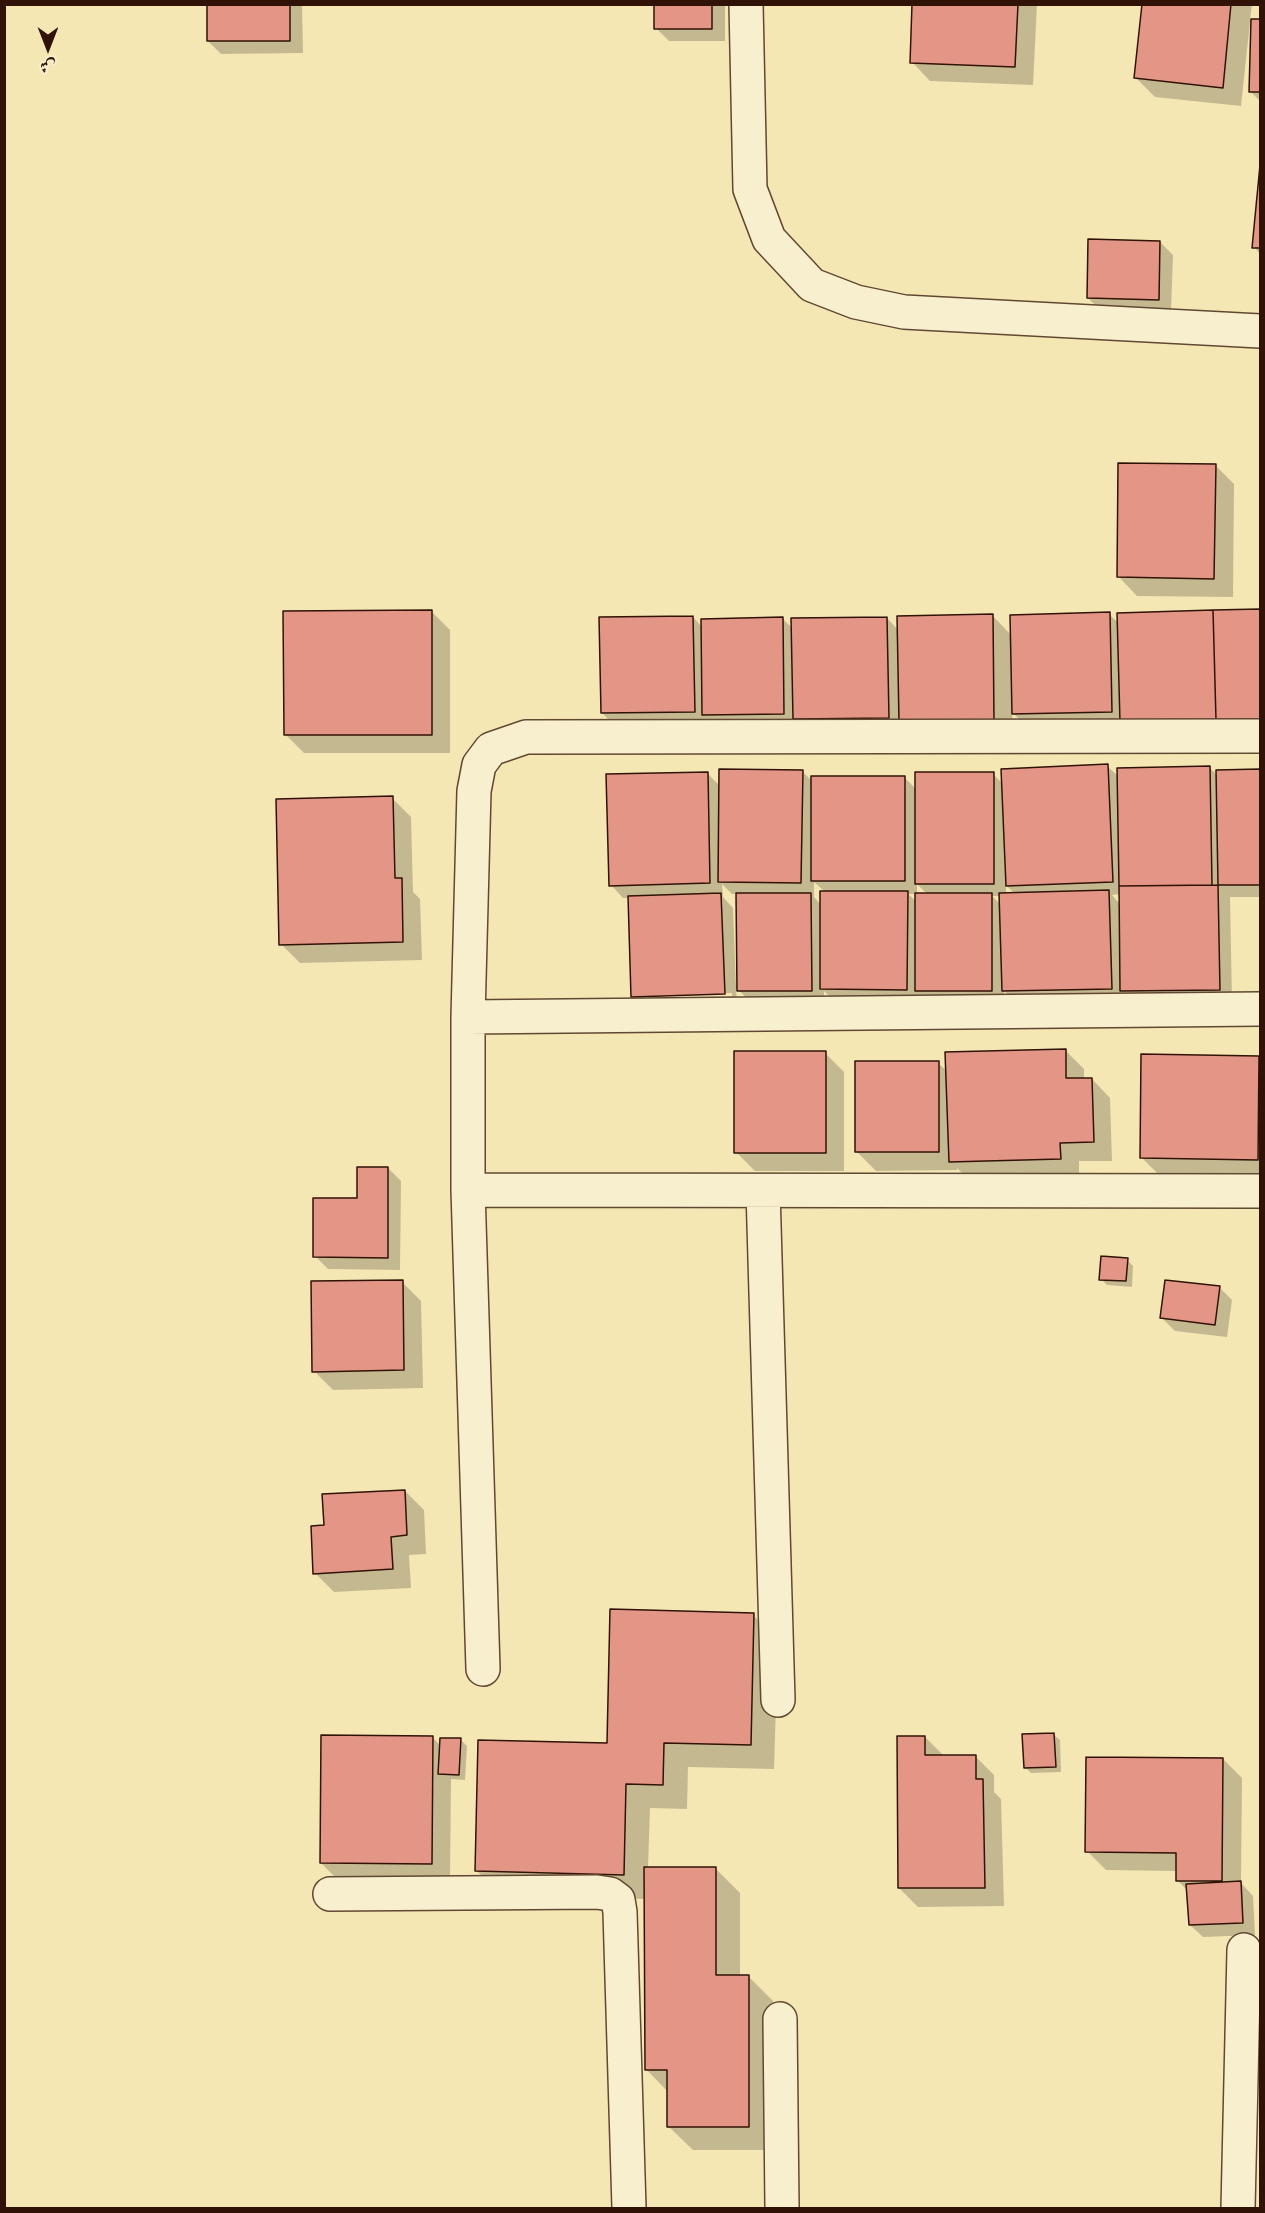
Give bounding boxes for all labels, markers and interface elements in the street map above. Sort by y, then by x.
north arrow [18,18,78,78]
text: ش [40,55,56,77]

